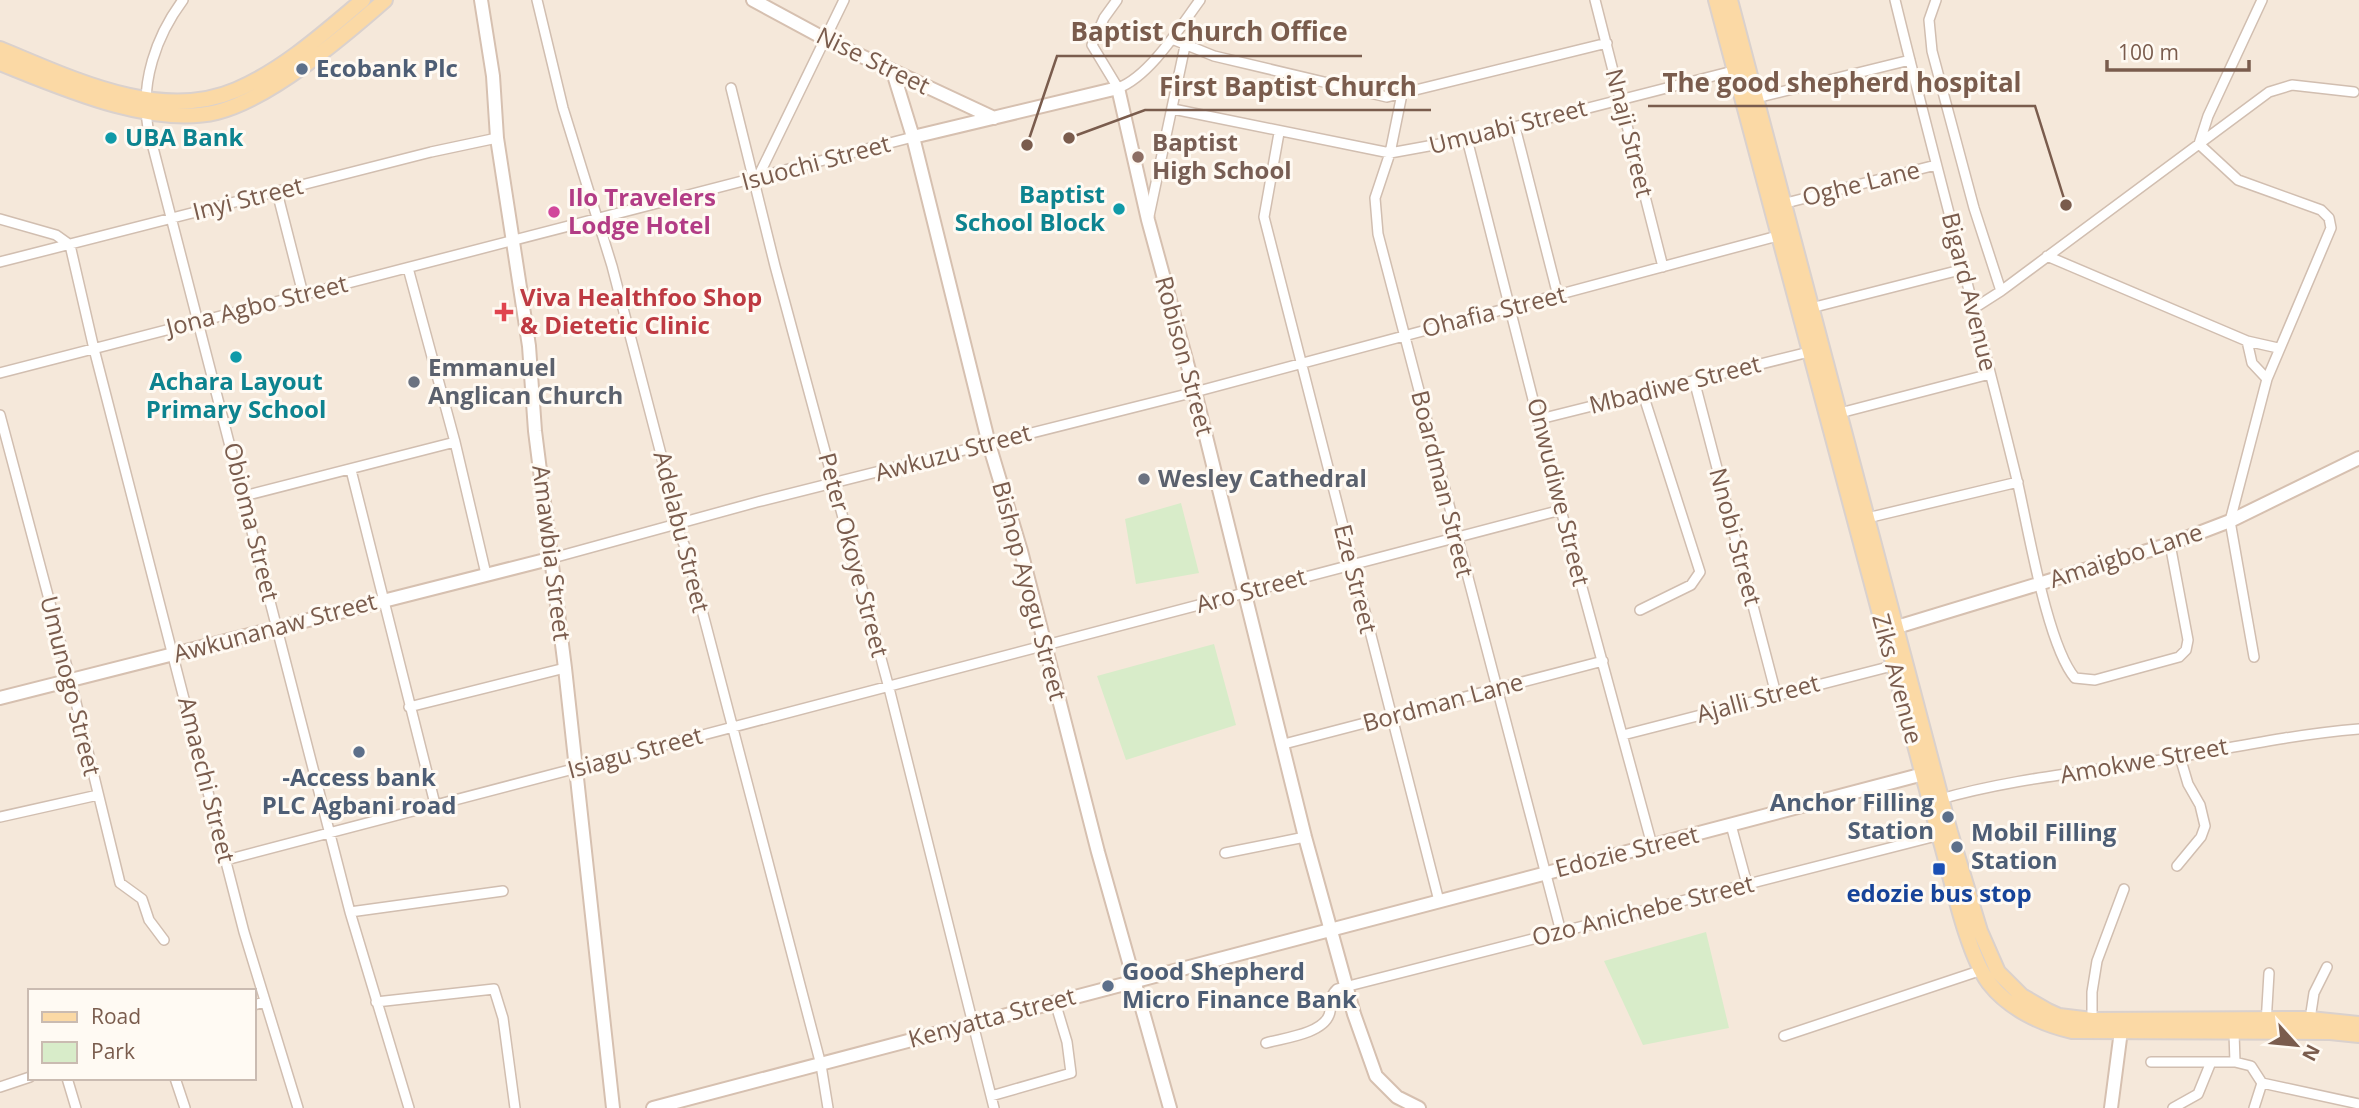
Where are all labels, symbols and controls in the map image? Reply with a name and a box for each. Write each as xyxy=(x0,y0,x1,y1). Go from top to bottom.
callout: Baptist Church Office xyxy=(1057,9,1362,56)
text: Baptist Church Office xyxy=(1070,13,1348,49)
street label: Nise Street xyxy=(811,18,936,101)
scale bar xyxy=(2107,28,2249,72)
text: 100 m xyxy=(2118,38,2179,66)
place label: Ecobank Plc xyxy=(316,51,458,84)
callout: The good shepherd hospital xyxy=(1648,59,2035,106)
marker: Ecobank Plc xyxy=(294,61,310,77)
callout: First Baptist Church xyxy=(1145,63,1431,110)
text: The good shepherd hospital xyxy=(1662,64,2022,100)
street label: Nnaji Street xyxy=(1599,65,1662,200)
text: First Baptist Church xyxy=(1159,68,1417,104)
street label: Umuabi Street xyxy=(1425,90,1590,161)
place label: UBA Bank xyxy=(125,120,243,153)
place label: Baptist High School xyxy=(1152,125,1292,186)
street label: Isuochi Street xyxy=(738,126,894,197)
marker: UBA Bank xyxy=(103,130,119,146)
marker: Baptist High School xyxy=(1130,149,1146,165)
street label: Oghe Lane xyxy=(1798,152,1923,213)
street label: Inyi Street xyxy=(189,168,306,227)
place label: Baptist School Block xyxy=(955,177,1105,238)
place label: Ilo Travelers Lodge Hotel xyxy=(568,180,716,241)
marker: Baptist School Block xyxy=(1111,201,1127,217)
marker: Ilo Travelers Lodge Hotel xyxy=(546,204,562,220)
street label: Bigard Avenue xyxy=(1935,209,2006,374)
street label: Jona Agbo Street xyxy=(161,266,351,344)
street label: Robison Street xyxy=(1148,272,1223,439)
street label: Ohafia Street xyxy=(1418,277,1569,344)
place label: Viva Healthfoo Shop & Dietetic Clinic xyxy=(520,280,762,341)
marker: Viva Healthfoo Shop & Dietetic Clinic xyxy=(494,302,514,322)
street label: Mbadiwe Street xyxy=(1585,346,1764,421)
marker: Achara Layout Primary School xyxy=(228,349,244,365)
place label: Emmanuel Anglican Church xyxy=(428,350,623,411)
place label: Achara Layout Primary School xyxy=(146,364,326,425)
marker: Emmanuel Anglican Church xyxy=(406,374,422,390)
street label: Boardman Street xyxy=(1404,387,1483,580)
street label: Onwudiwe Street xyxy=(1520,394,1599,589)
street label: Awkuzu Street xyxy=(871,415,1034,488)
street label: Obioma Street xyxy=(217,439,288,605)
street label: Adelabu Street xyxy=(646,447,718,616)
street label: Peter Okoye Street xyxy=(811,449,898,661)
place label: Wesley Cathedral xyxy=(1158,461,1367,494)
street label: Amawbia Street xyxy=(525,463,580,643)
street label: Nnobi Street xyxy=(1702,464,1771,609)
marker: Wesley Cathedral xyxy=(1136,471,1152,487)
street label: Bishop Ayogu Street xyxy=(985,477,1076,704)
street label: Amaigbo Lane xyxy=(2045,514,2206,595)
street label: Eze Street xyxy=(1327,521,1386,637)
street label: Aro Street xyxy=(1192,559,1309,620)
street label: Awkunanaw Street xyxy=(169,584,380,670)
street label: Umunogo Street xyxy=(33,592,110,779)
street label: Ziks Avenue xyxy=(1865,610,1932,747)
street label: Bordman Lane xyxy=(1359,664,1527,739)
street label: Ajalli Street xyxy=(1692,665,1823,730)
street label: Amaechi Street xyxy=(171,693,244,866)
street label: Isiagu Street xyxy=(563,718,706,785)
street label: Amokwe Street xyxy=(2057,729,2230,791)
marker: -Access bank PLC Agbani road xyxy=(351,744,367,760)
place label: -Access bank PLC Agbani road xyxy=(262,760,456,821)
place label: Anchor Filling Station xyxy=(1770,785,1934,846)
marker: Anchor Filling Station xyxy=(1940,809,1956,825)
place label: Mobil Filling Station xyxy=(1971,815,2117,876)
street label: Edozie Street xyxy=(1552,817,1702,884)
marker: Mobil Filling Station xyxy=(1949,839,1965,855)
marker: edozie bus stop xyxy=(1931,861,1947,877)
street label: Ozo Anichebe Street xyxy=(1528,866,1757,953)
place label: edozie bus stop xyxy=(1846,876,2032,909)
place label: Good Shepherd Micro Finance Bank xyxy=(1122,954,1357,1015)
street label: Kenyatta Street xyxy=(904,978,1079,1055)
marker: Good Shepherd Micro Finance Bank xyxy=(1100,978,1116,994)
legend xyxy=(28,989,256,1080)
text: Road xyxy=(91,1002,141,1030)
north arrow xyxy=(2261,1010,2331,1080)
text: Park xyxy=(91,1037,135,1065)
text: N xyxy=(2296,1040,2326,1066)

